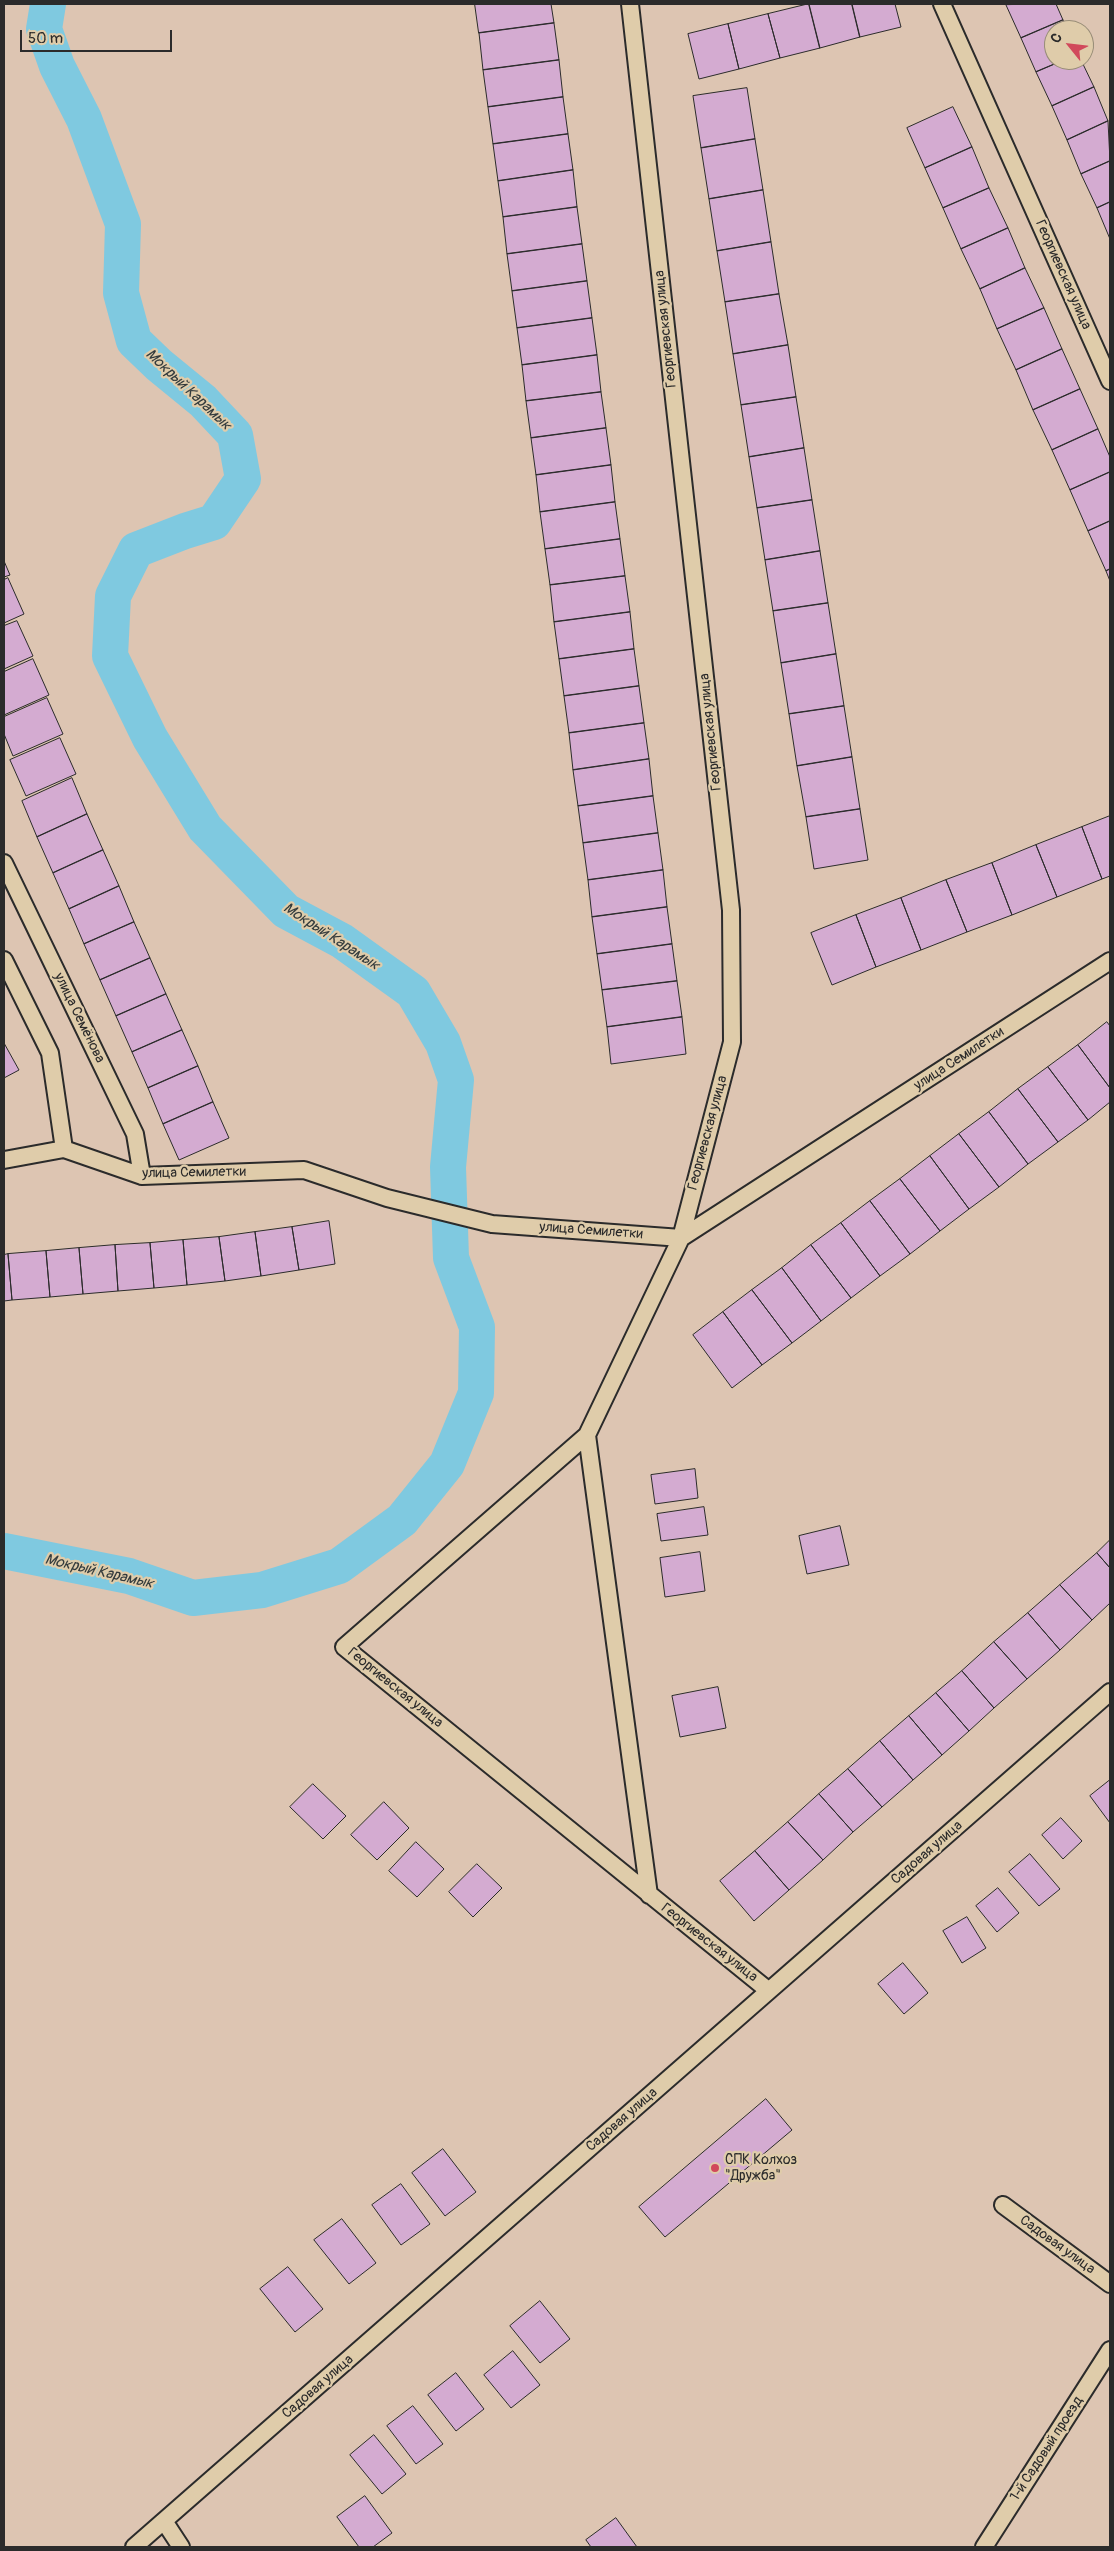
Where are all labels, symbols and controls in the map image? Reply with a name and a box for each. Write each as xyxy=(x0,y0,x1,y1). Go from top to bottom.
scale bar xyxy=(22,20,175,52)
north arrow xyxy=(1044,20,1094,70)
text: 50 m xyxy=(28,29,63,48)
text: С xyxy=(1047,30,1066,46)
street label: Георгиевская улица xyxy=(1031,218,1095,332)
street label: Георгиевская улица xyxy=(651,270,681,388)
water label: Мокрый Карамык xyxy=(141,346,235,434)
street label: Георгиевская улица xyxy=(696,673,726,791)
water label: Мокрый Карамык xyxy=(280,899,382,975)
street label: улица Семёнова xyxy=(50,970,108,1066)
street label: улица Семилетки xyxy=(911,1024,1007,1094)
street label: Георгиевская улица xyxy=(685,1074,731,1192)
street label: улица Семилетки xyxy=(142,1164,246,1182)
street label: улица Семилетки xyxy=(539,1219,643,1243)
water label: Мокрый Карамык xyxy=(43,1551,155,1593)
street label: Георгиевская улица xyxy=(344,1644,446,1732)
street label: Садовая улица xyxy=(888,1817,966,1889)
street label: Георгиевская улица xyxy=(657,1900,761,1986)
street label: Садовая улица xyxy=(583,2084,661,2156)
place label: СПК Колхоз "Дружба" xyxy=(725,2152,797,2184)
marker: СПК Колхоз "Дружба" xyxy=(709,2162,721,2174)
street label: Садовая улица xyxy=(1016,2212,1098,2278)
street label: Садовая улица xyxy=(279,2351,357,2423)
street label: 1-й Садовый проезд xyxy=(1007,2394,1087,2504)

